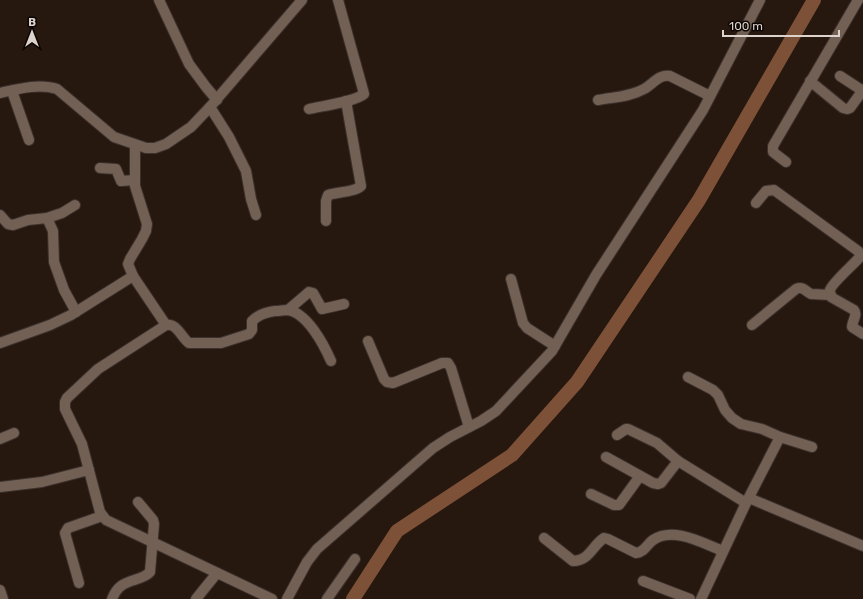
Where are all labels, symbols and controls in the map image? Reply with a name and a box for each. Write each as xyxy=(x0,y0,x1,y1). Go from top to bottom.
north arrow xyxy=(12,12,52,52)
scale bar xyxy=(723,12,839,38)
text: B xyxy=(28,16,36,29)
text: 100 m xyxy=(729,19,763,33)

